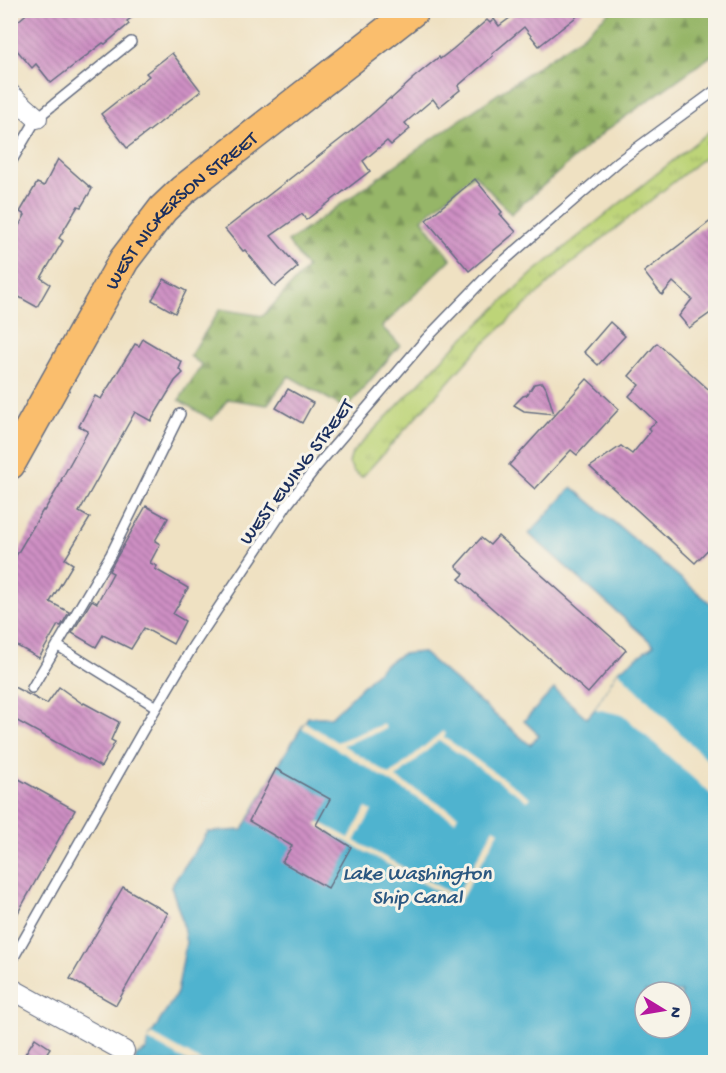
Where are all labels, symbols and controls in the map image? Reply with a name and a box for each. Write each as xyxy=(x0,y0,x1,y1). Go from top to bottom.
street label: WEST NICKERSON STREET xyxy=(102,128,264,295)
street label: WEST EWING STREET xyxy=(236,395,361,550)
water label: Lake Washington Ship Canal xyxy=(343,863,493,912)
north arrow xyxy=(633,980,693,1040)
text: N xyxy=(664,1005,685,1020)

